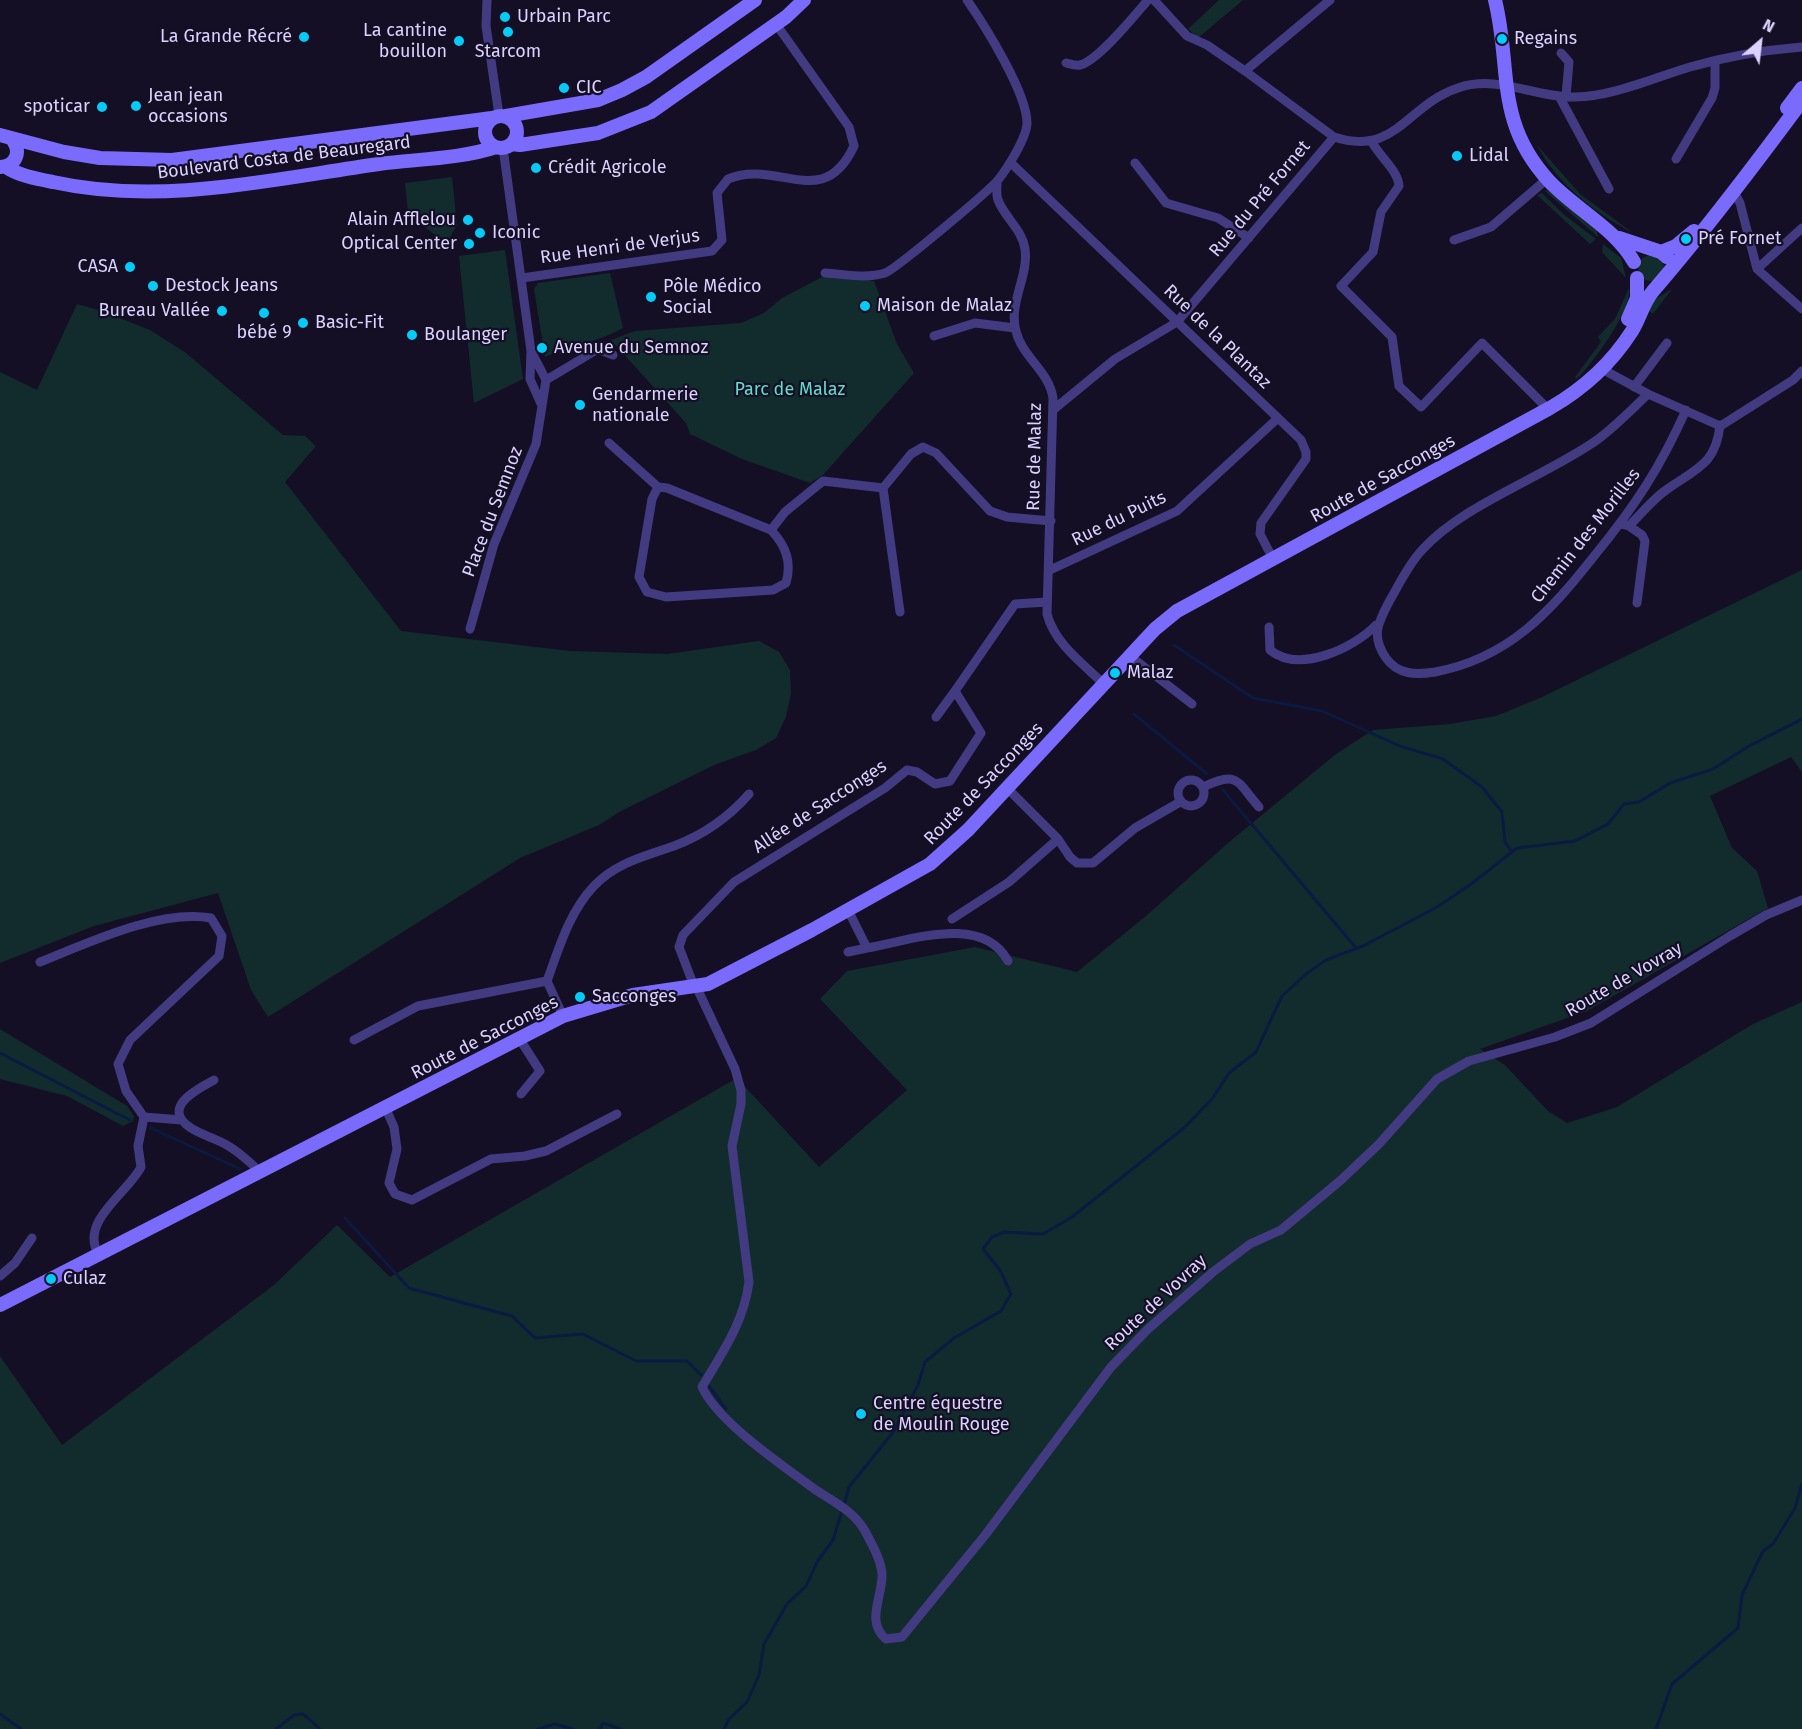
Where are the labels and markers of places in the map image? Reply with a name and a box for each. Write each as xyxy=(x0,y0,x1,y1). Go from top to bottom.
place label: Urbain Parc xyxy=(517,6,611,28)
marker: Urbain Parc xyxy=(498,10,512,24)
place label: La cantine bouillon xyxy=(363,20,447,63)
marker: Starcom xyxy=(501,25,515,39)
place label: La Grande Récré xyxy=(160,26,292,48)
place label: Regains xyxy=(1514,28,1577,50)
marker: La Grande Récré xyxy=(297,30,311,44)
marker: Regains xyxy=(1495,32,1509,46)
marker: La cantine bouillon xyxy=(452,34,466,48)
place label: Starcom xyxy=(475,41,541,63)
place label: CIC xyxy=(576,77,601,99)
marker: CIC xyxy=(557,81,571,95)
place label: Jean jean occasions xyxy=(148,85,228,128)
place label: spoticar xyxy=(24,96,90,118)
marker: Jean jean occasions xyxy=(129,99,143,113)
marker: spoticar xyxy=(95,100,109,114)
place label: Lidal xyxy=(1469,145,1509,167)
marker: Lidal xyxy=(1450,149,1464,163)
place label: Crédit Agricole xyxy=(548,157,667,179)
marker: Crédit Agricole xyxy=(529,161,543,175)
place label: Alain Afflelou xyxy=(347,209,456,231)
marker: Alain Afflelou xyxy=(461,213,475,227)
place label: Iconic xyxy=(492,222,540,244)
marker: Iconic xyxy=(473,226,487,240)
place label: Pré Fornet xyxy=(1698,228,1782,250)
marker: Pré Fornet xyxy=(1679,232,1693,246)
place label: Optical Center xyxy=(341,233,457,255)
marker: Optical Center xyxy=(462,237,476,251)
place label: CASA xyxy=(78,256,118,278)
marker: CASA xyxy=(123,260,137,274)
place label: Destock Jeans xyxy=(165,275,278,297)
place label: Pôle Médico Social xyxy=(663,276,762,318)
marker: Destock Jeans xyxy=(146,279,160,293)
marker: Pôle Médico Social xyxy=(644,290,658,304)
place label: Maison de Malaz xyxy=(877,295,1012,317)
marker: Maison de Malaz xyxy=(858,299,872,313)
place label: Bureau Vallée xyxy=(99,300,210,322)
marker: Bureau Vallée xyxy=(215,304,229,318)
marker: bébé 9 xyxy=(257,306,271,320)
place label: Basic-Fit xyxy=(315,312,384,334)
marker: Basic-Fit xyxy=(296,316,310,330)
place label: bébé 9 xyxy=(236,322,292,344)
place label: Boulanger xyxy=(424,324,507,346)
marker: Boulanger xyxy=(405,328,419,342)
place label: Avenue du Semnoz xyxy=(554,337,708,359)
marker: Avenue du Semnoz xyxy=(535,341,549,355)
place label: Gendarmerie nationale xyxy=(592,384,698,426)
marker: Gendarmerie nationale xyxy=(573,398,587,412)
place label: Malaz xyxy=(1127,662,1173,684)
marker: Malaz xyxy=(1108,666,1122,680)
place label: Sacconges xyxy=(592,986,676,1008)
marker: Sacconges xyxy=(573,990,587,1004)
place label: Culaz xyxy=(63,1268,106,1290)
marker: Culaz xyxy=(44,1272,58,1286)
place label: Centre équestre de Moulin Rouge xyxy=(873,1393,1009,1436)
marker: Centre équestre de Moulin Rouge xyxy=(854,1407,868,1421)

